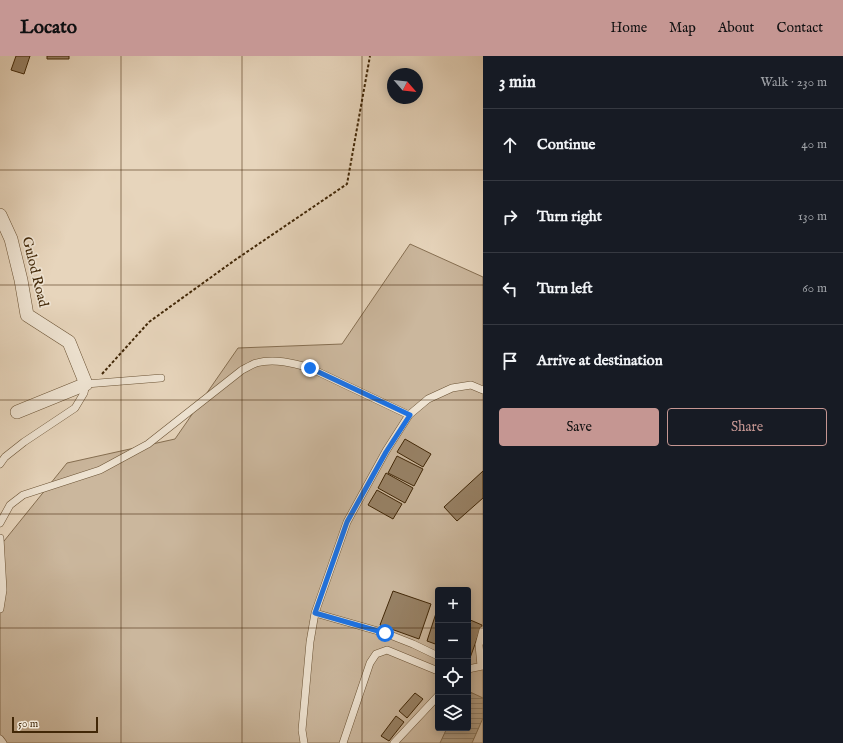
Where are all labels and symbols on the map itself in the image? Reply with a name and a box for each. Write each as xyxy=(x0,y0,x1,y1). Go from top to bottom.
north arrow xyxy=(387,68,423,104)
street label: Gulod Road xyxy=(18,235,53,310)
route end xyxy=(301,359,319,377)
route start xyxy=(376,624,394,642)
scale bar xyxy=(12,715,98,734)

